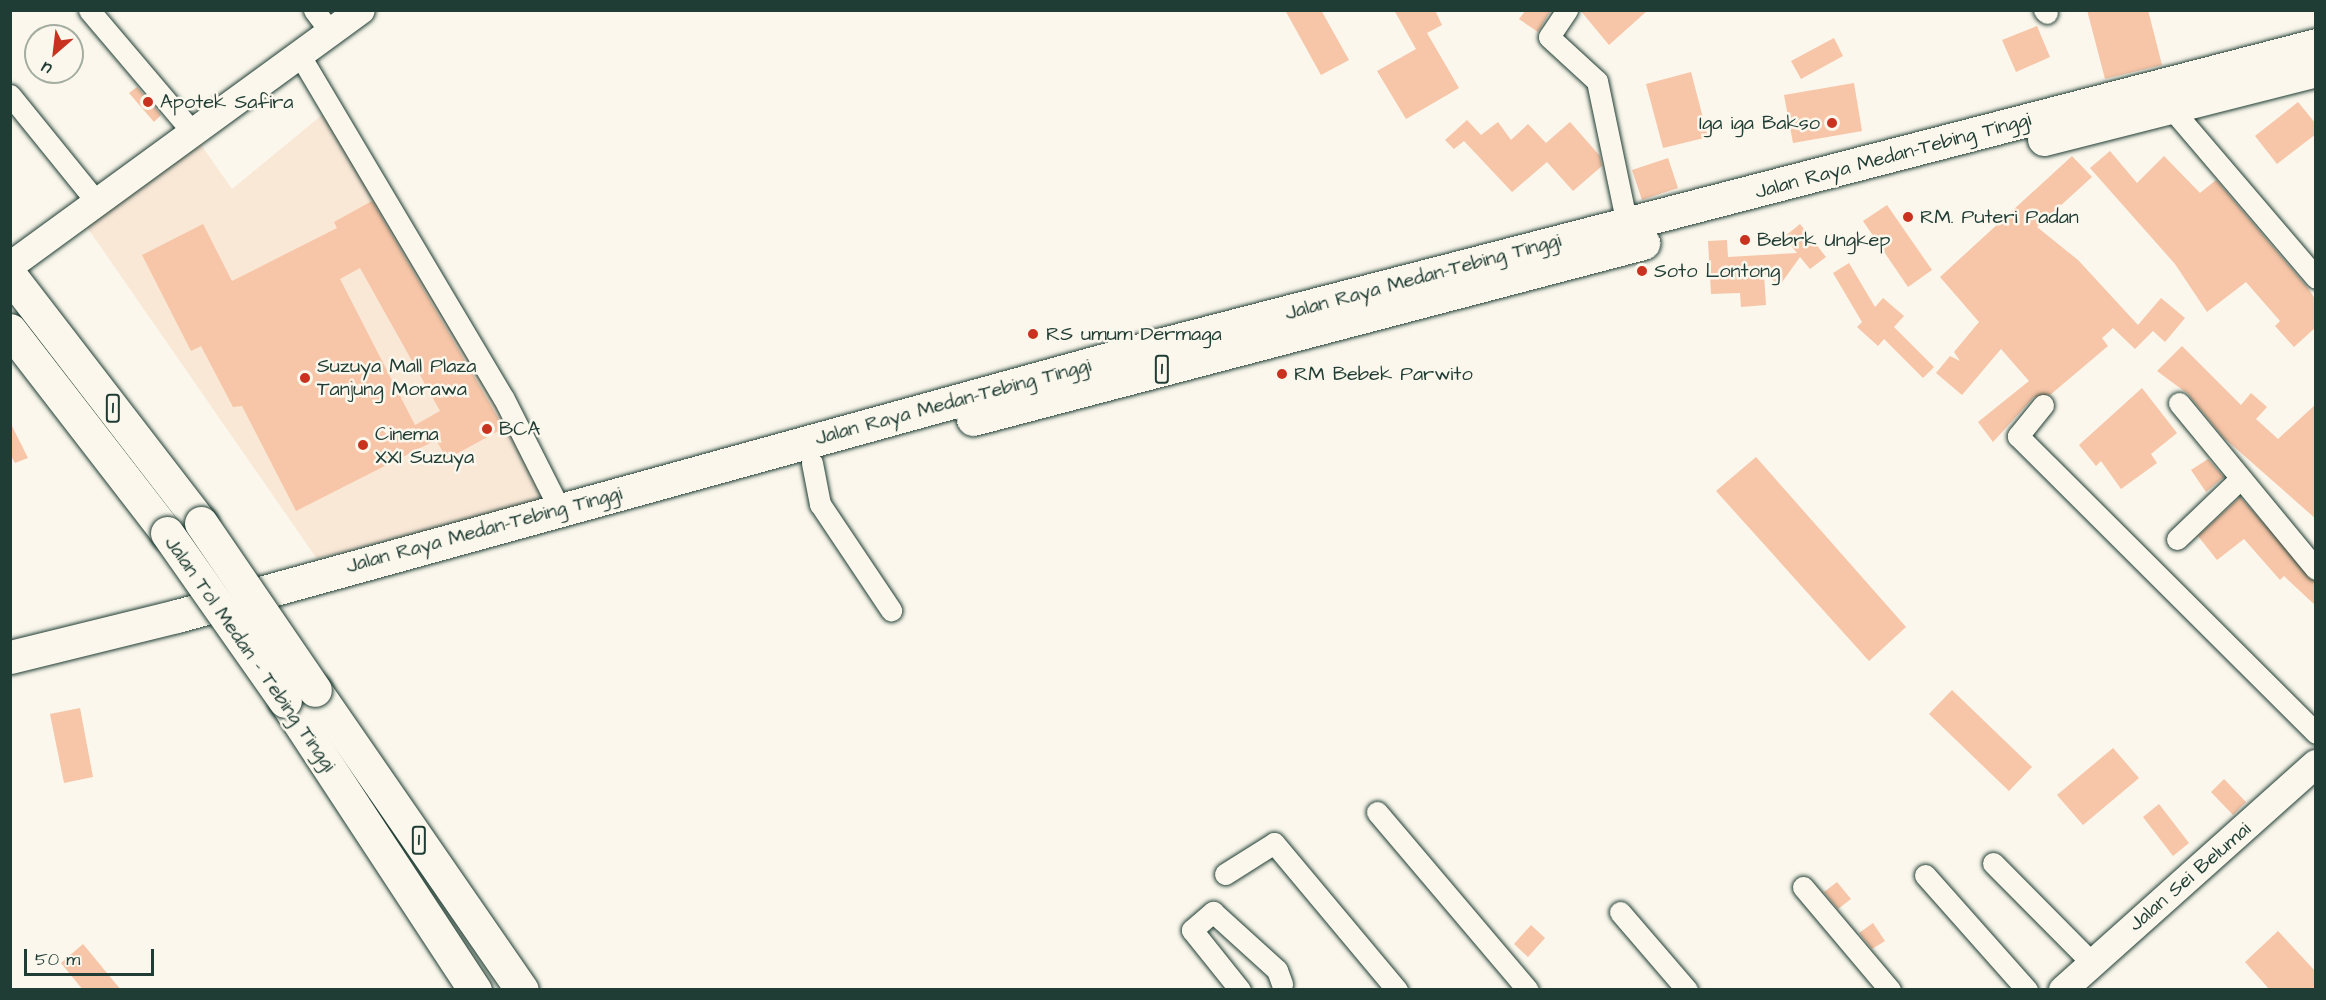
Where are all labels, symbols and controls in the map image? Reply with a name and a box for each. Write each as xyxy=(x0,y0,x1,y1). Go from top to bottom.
north arrow xyxy=(24,24,84,84)
text: U xyxy=(37,56,56,80)
place label: Apotek Safira xyxy=(160,90,294,114)
marker: Apotek Safira xyxy=(141,95,155,109)
street label: Jalan Raya Medan-Tebing Tinggi xyxy=(1752,108,2034,204)
place label: Iga iga Bakso xyxy=(1699,111,1820,135)
marker: Iga iga Bakso xyxy=(1825,116,1839,130)
place label: RM. Puteri Padan xyxy=(1920,205,2079,229)
marker: RM. Puteri Padan xyxy=(1901,210,1915,224)
place label: Bebrk Ungkep xyxy=(1757,228,1890,252)
street label: Jalan Raya Medan-Tebing Tinggi xyxy=(1282,229,1564,325)
marker: Bebrk Ungkep xyxy=(1738,233,1752,247)
place label: Soto Lontong xyxy=(1654,259,1780,283)
marker: Soto Lontong xyxy=(1635,264,1649,278)
place label: RS umum Dermaga xyxy=(1046,322,1222,346)
marker: RS umum Dermaga xyxy=(1024,325,1042,343)
place label: Suzuya Mall Plaza Tanjung Morawa xyxy=(317,354,476,401)
street label: Jalan Raya Medan-Tebing Tinggi xyxy=(812,354,1094,450)
road number: 1 xyxy=(1154,354,1170,384)
place label: RM Bebek Parwito xyxy=(1294,362,1473,386)
marker: RM Bebek Parwito xyxy=(1275,367,1289,381)
marker: Suzuya Mall Plaza Tanjung Morawa xyxy=(298,371,312,385)
road number: 1 xyxy=(106,393,120,423)
place label: BCA xyxy=(499,417,540,441)
place label: Cinema XXI Suzuya xyxy=(375,422,474,469)
marker: BCA xyxy=(480,422,494,436)
marker: Cinema XXI Suzuya xyxy=(356,438,370,452)
street label: Jalan Raya Medan-Tebing Tinggi xyxy=(343,482,625,578)
street label: Jalan Tol Medan - Tebing Tinggi xyxy=(159,532,341,776)
street label: Jalan Sei Belumai xyxy=(2124,817,2256,937)
road number: 1 xyxy=(412,825,426,855)
scale bar xyxy=(27,937,158,975)
text: 50 m xyxy=(35,947,80,972)

